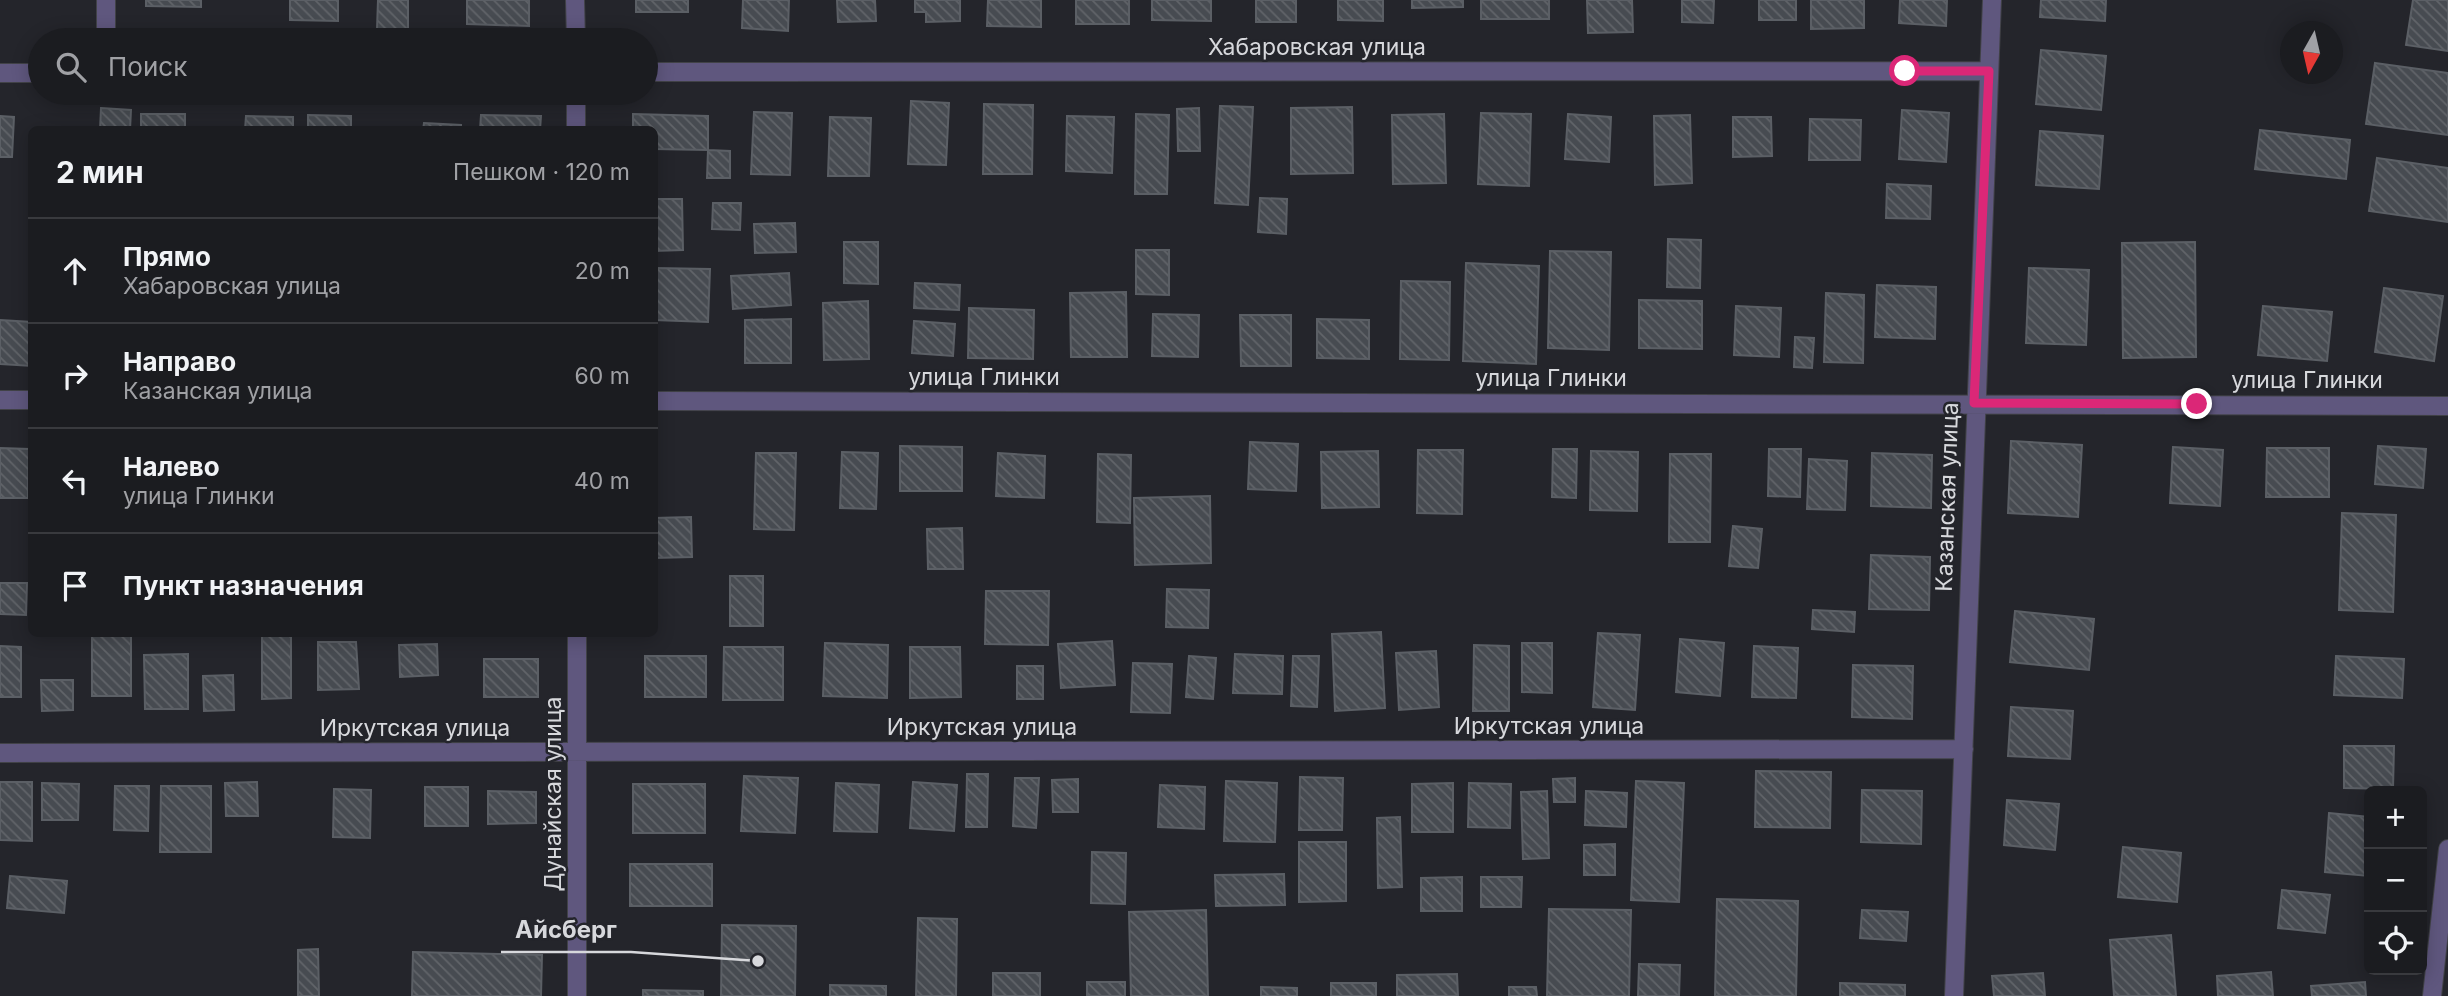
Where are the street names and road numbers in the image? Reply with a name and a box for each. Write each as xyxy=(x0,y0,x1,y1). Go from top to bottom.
street label: Хабаровская улица xyxy=(1208,33,1426,61)
street label: улица Глинки xyxy=(908,363,1060,391)
street label: улица Глинки xyxy=(1475,364,1627,392)
street label: улица Глинки xyxy=(2231,366,2383,394)
street label: Казанская улица xyxy=(1930,402,1964,592)
street label: Дунайская улица xyxy=(539,697,567,891)
street label: Иркутская улица xyxy=(1454,712,1644,740)
street label: Иркутская улица xyxy=(887,713,1077,741)
street label: Иркутская улица xyxy=(320,714,510,742)

